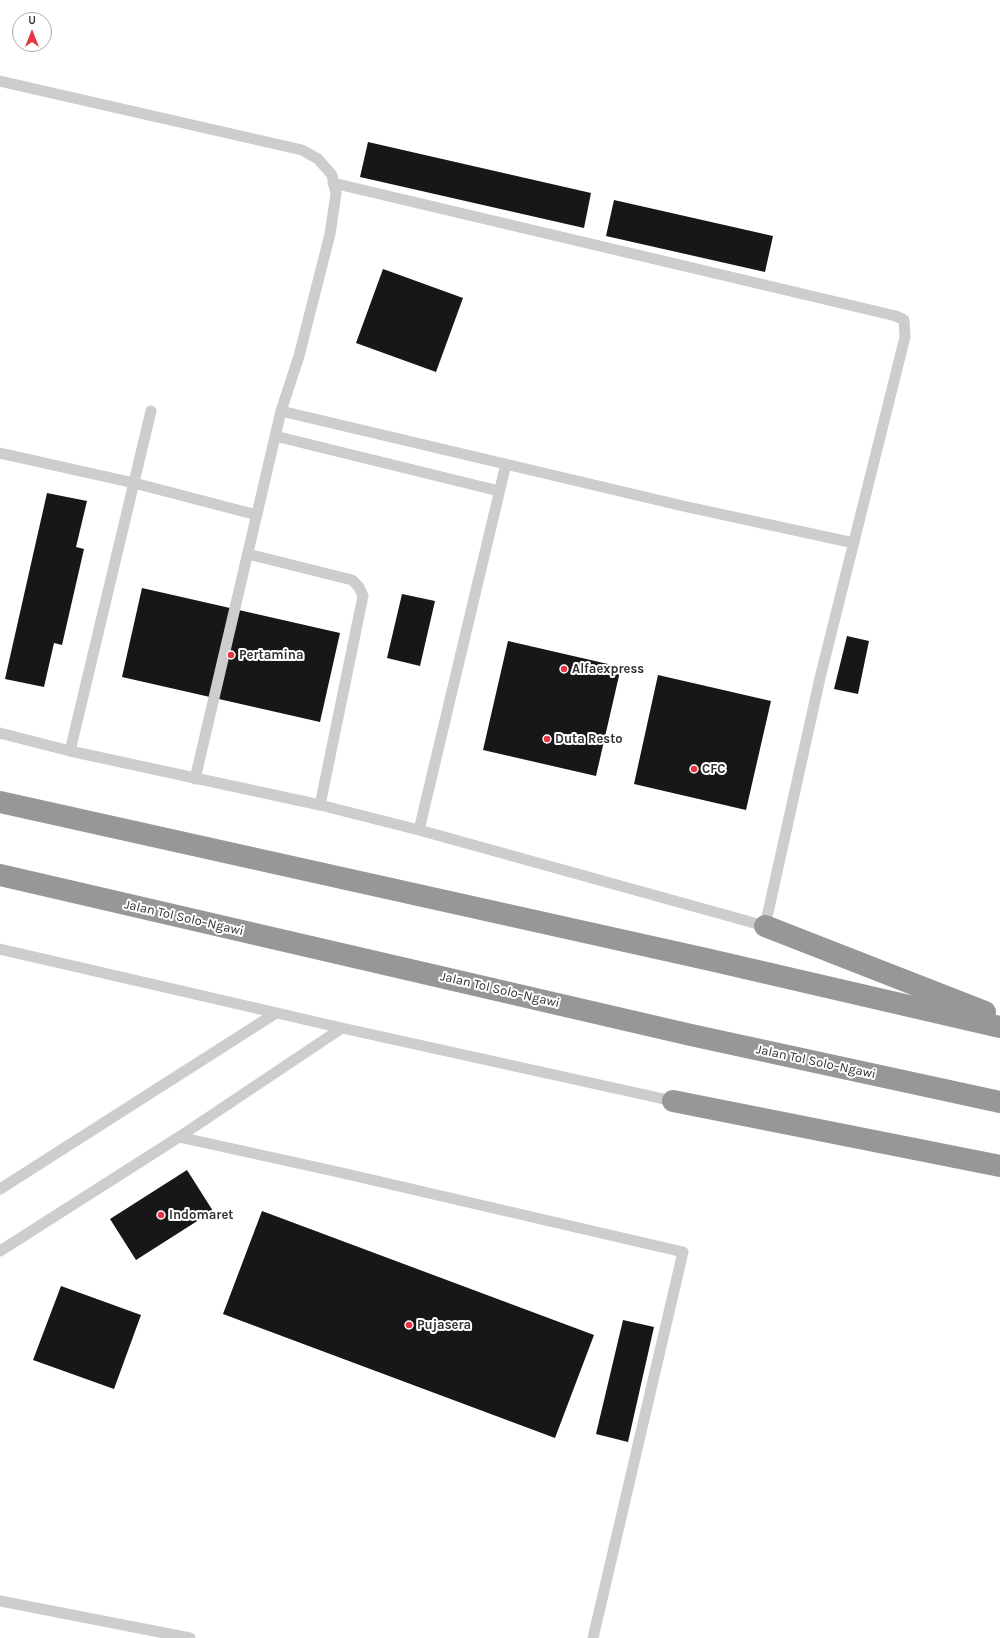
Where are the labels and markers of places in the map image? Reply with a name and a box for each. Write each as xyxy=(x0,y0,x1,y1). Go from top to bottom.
place label: Pertamina xyxy=(239,647,304,663)
marker: Pertamina xyxy=(226,650,236,660)
place label: Alfaexpress xyxy=(572,661,644,677)
marker: Alfaexpress xyxy=(559,664,569,674)
place label: Duta Resto xyxy=(555,731,623,747)
marker: Duta Resto xyxy=(542,734,552,744)
place label: CFC xyxy=(702,761,726,777)
marker: CFC xyxy=(689,764,699,774)
place label: Indomaret xyxy=(169,1207,233,1223)
marker: Indomaret xyxy=(156,1210,166,1220)
place label: Pujasera xyxy=(417,1317,471,1333)
marker: Pujasera xyxy=(404,1320,414,1330)

